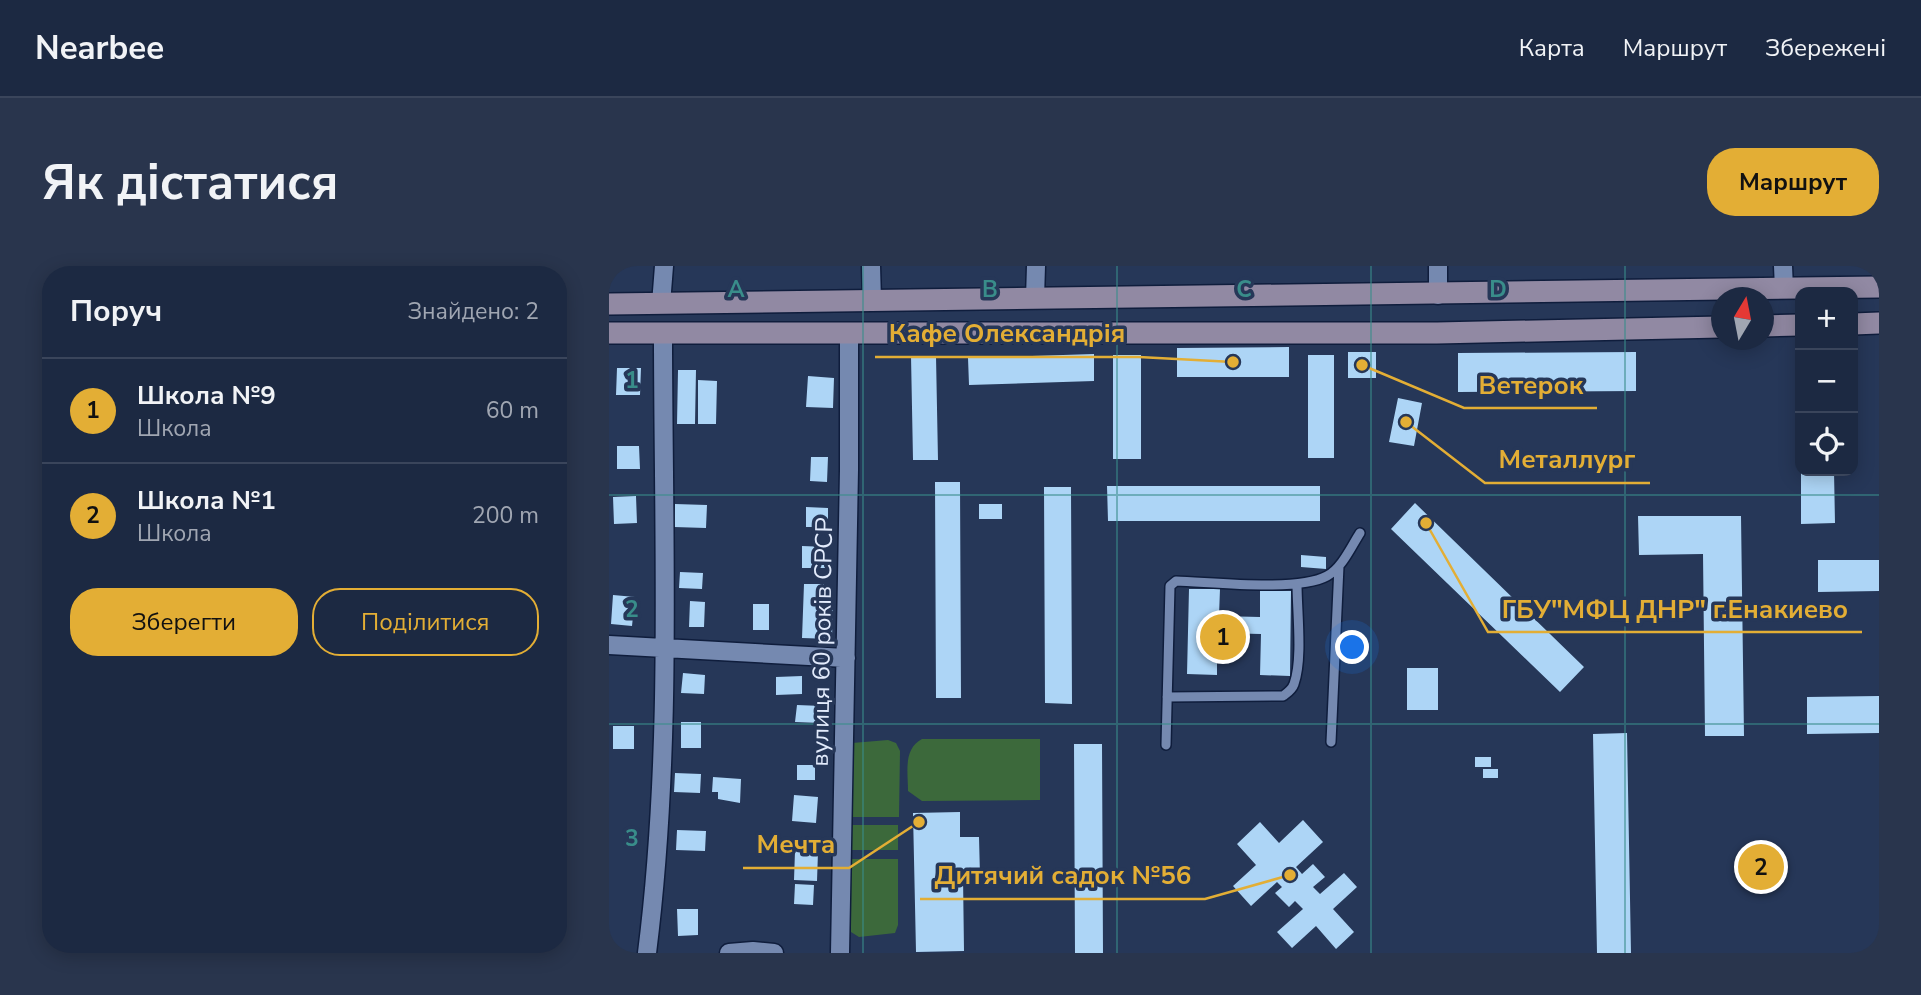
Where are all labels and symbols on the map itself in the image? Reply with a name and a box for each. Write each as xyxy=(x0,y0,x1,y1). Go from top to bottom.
text: A xyxy=(727,274,745,305)
text: B xyxy=(982,274,998,305)
text: C xyxy=(1236,274,1252,305)
text: D xyxy=(1489,274,1507,305)
north arrow xyxy=(1711,287,1774,350)
callout: Кафе Олександрія xyxy=(875,310,1139,357)
text: Кафе Олександрія xyxy=(889,316,1125,351)
callout: Ветерок xyxy=(1464,361,1597,408)
text: 1 xyxy=(625,365,639,396)
text: Ветерок xyxy=(1479,368,1584,403)
callout: Металлург xyxy=(1485,436,1650,483)
text: Металлург xyxy=(1499,442,1636,477)
street label: вулиця 60 років СРСР xyxy=(804,517,840,767)
callout: ГБУ"МФЦ ДНР" г.Енакиево xyxy=(1488,585,1862,632)
text: ГБУ"МФЦ ДНР" г.Енакиево xyxy=(1502,592,1848,627)
text: 2 xyxy=(625,594,639,625)
pin: 1 xyxy=(1200,611,1246,663)
your location xyxy=(1335,630,1369,664)
callout: Мечта xyxy=(743,821,849,868)
text: 3 xyxy=(625,823,639,854)
text: Мечта xyxy=(757,827,835,862)
pin: 2 xyxy=(1738,841,1784,893)
callout: Дитячий садок №56 xyxy=(920,852,1205,899)
text: Дитячий садок №56 xyxy=(935,858,1191,893)

